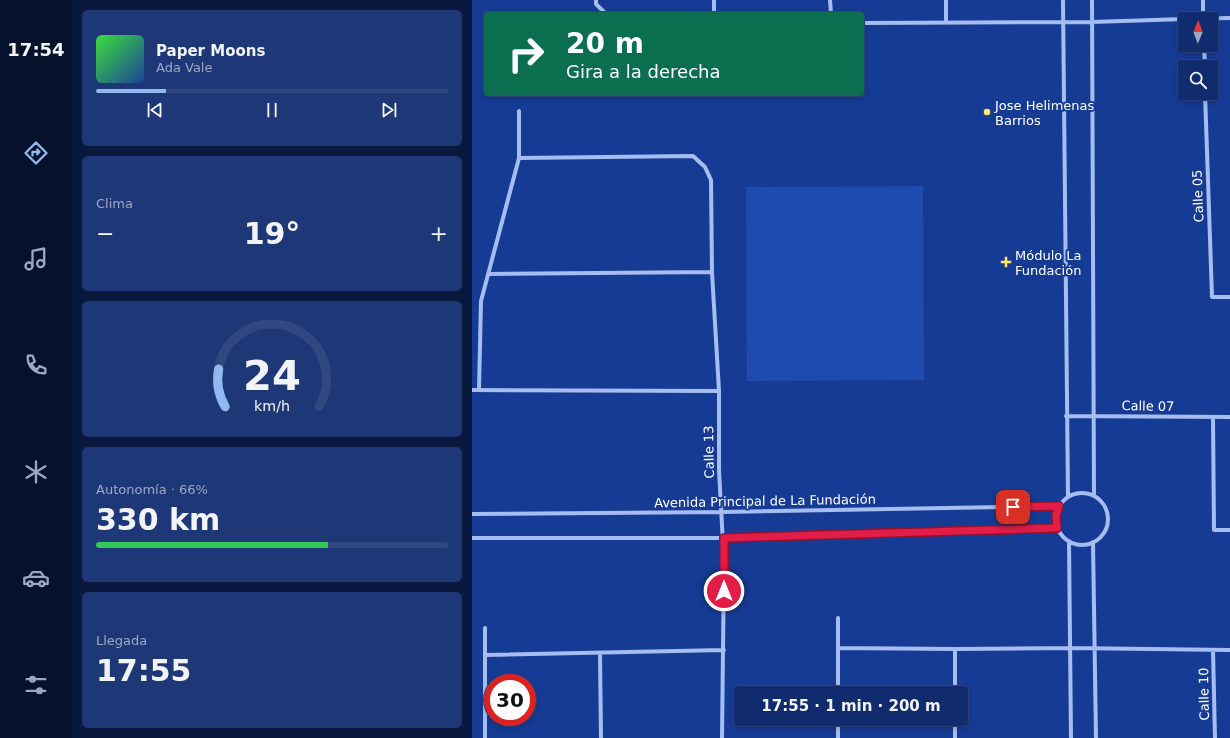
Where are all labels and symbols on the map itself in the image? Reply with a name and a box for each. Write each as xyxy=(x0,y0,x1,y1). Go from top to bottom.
north arrow xyxy=(1178,12,1218,52)
place label: Jose Helimenas Barrios xyxy=(994,98,1095,128)
marker: Jose Helimenas Barrios xyxy=(982,107,992,117)
street label: Calle 05 xyxy=(1190,169,1206,223)
place label: Módulo La Fundación xyxy=(1015,248,1082,278)
marker: Módulo La Fundación xyxy=(1000,256,1012,268)
street label: Calle 07 xyxy=(1121,398,1175,414)
street label: Calle 13 xyxy=(701,425,717,479)
pin xyxy=(996,490,1030,524)
street label: Avenida Principal de La Fundación xyxy=(654,492,876,510)
position arrow xyxy=(703,570,745,612)
street label: Calle 10 xyxy=(1196,667,1212,721)
speed limit sign: 30 xyxy=(484,674,536,726)

